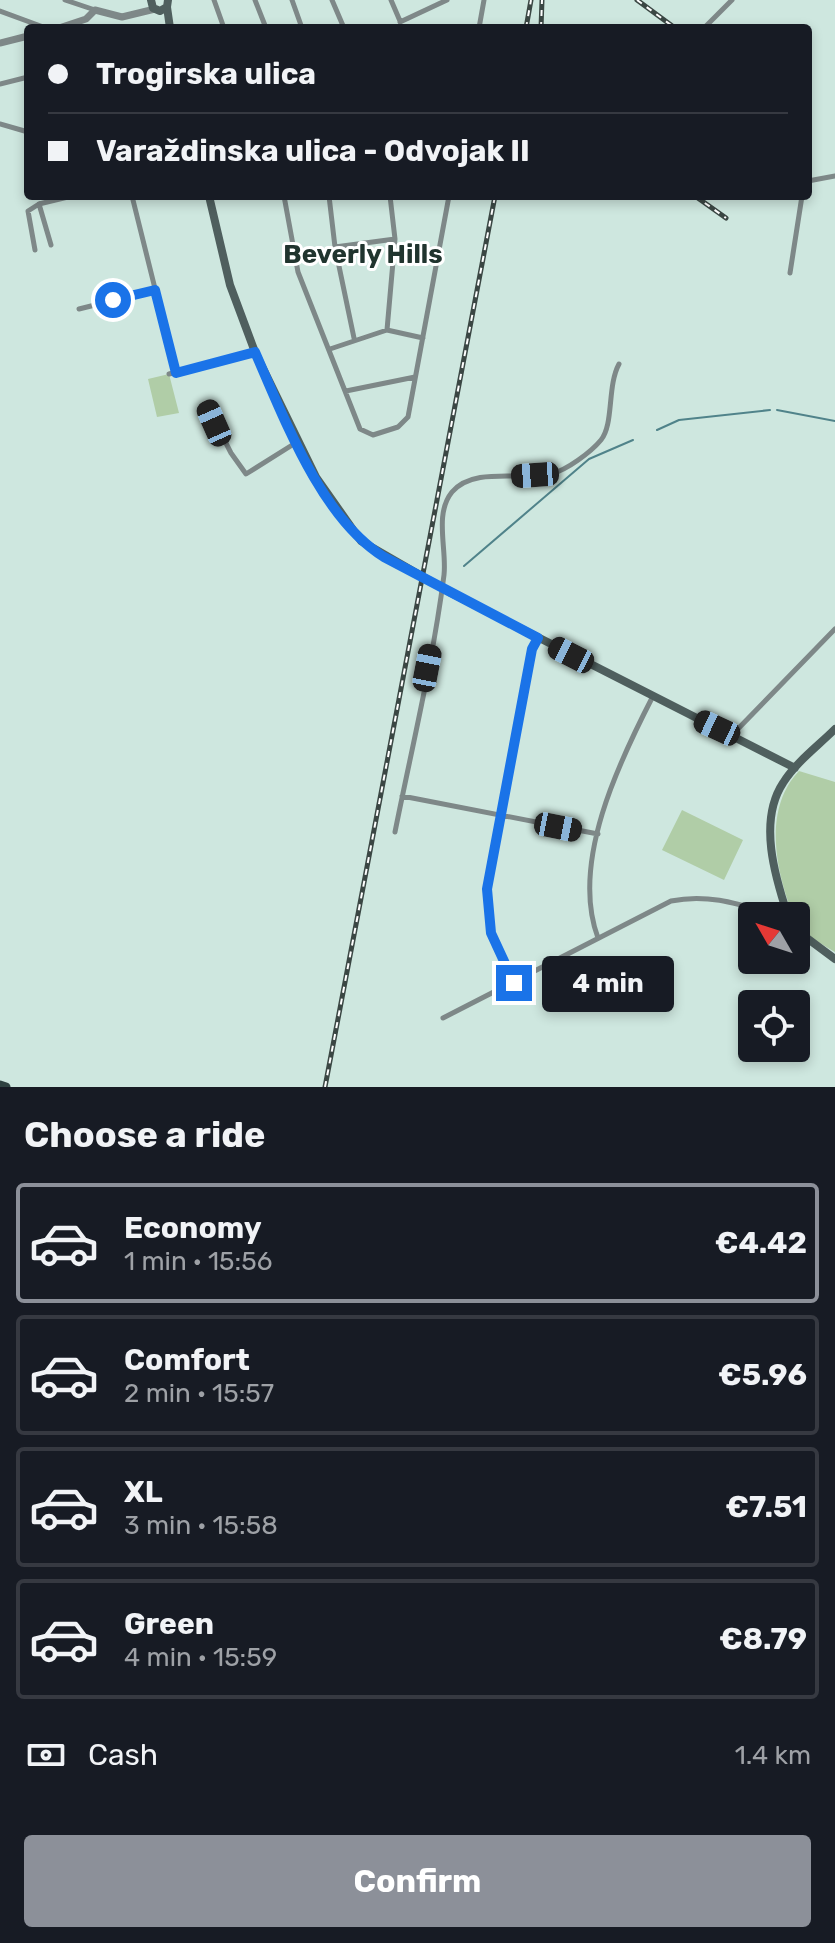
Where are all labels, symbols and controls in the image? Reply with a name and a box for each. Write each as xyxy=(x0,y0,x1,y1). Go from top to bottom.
text: Trogirska ulica xyxy=(96,56,316,92)
text: Varaždinska ulica - Odvojak II xyxy=(96,133,530,169)
district label: Beverly Hills xyxy=(283,239,443,270)
route start xyxy=(95,282,131,318)
car xyxy=(193,396,235,450)
car xyxy=(510,461,560,489)
car xyxy=(544,633,598,677)
car xyxy=(411,642,443,694)
car xyxy=(690,707,744,749)
car xyxy=(532,811,584,843)
north arrow xyxy=(738,902,810,974)
map controls xyxy=(738,902,810,1062)
callout: 4 min xyxy=(542,955,674,1011)
route end xyxy=(496,965,532,1001)
text: 4 min xyxy=(572,968,644,999)
button: locate xyxy=(738,990,810,1062)
text: Choose a ride xyxy=(24,1113,265,1156)
icon: car xyxy=(28,1207,100,1279)
text: Economy xyxy=(124,1210,262,1246)
text: €4.42 xyxy=(715,1225,807,1261)
text: 1 min · 15:56 xyxy=(124,1246,272,1277)
icon: car xyxy=(28,1339,100,1411)
text: Comfort xyxy=(124,1342,250,1378)
text: €5.96 xyxy=(718,1357,807,1393)
text: 2 min · 15:57 xyxy=(124,1378,274,1409)
icon: car xyxy=(28,1471,100,1543)
text: XL xyxy=(124,1474,163,1510)
text: €7.51 xyxy=(725,1489,807,1525)
text: 3 min · 15:58 xyxy=(124,1510,278,1541)
icon: car xyxy=(28,1603,100,1675)
text: Green xyxy=(124,1606,214,1642)
text: €8.79 xyxy=(719,1621,807,1657)
text: 4 min · 15:59 xyxy=(124,1642,277,1673)
icon: cash xyxy=(24,1733,68,1777)
text: Cash xyxy=(88,1737,158,1773)
text: 1.4 km xyxy=(735,1740,811,1771)
button: Confirm xyxy=(24,1835,811,1927)

